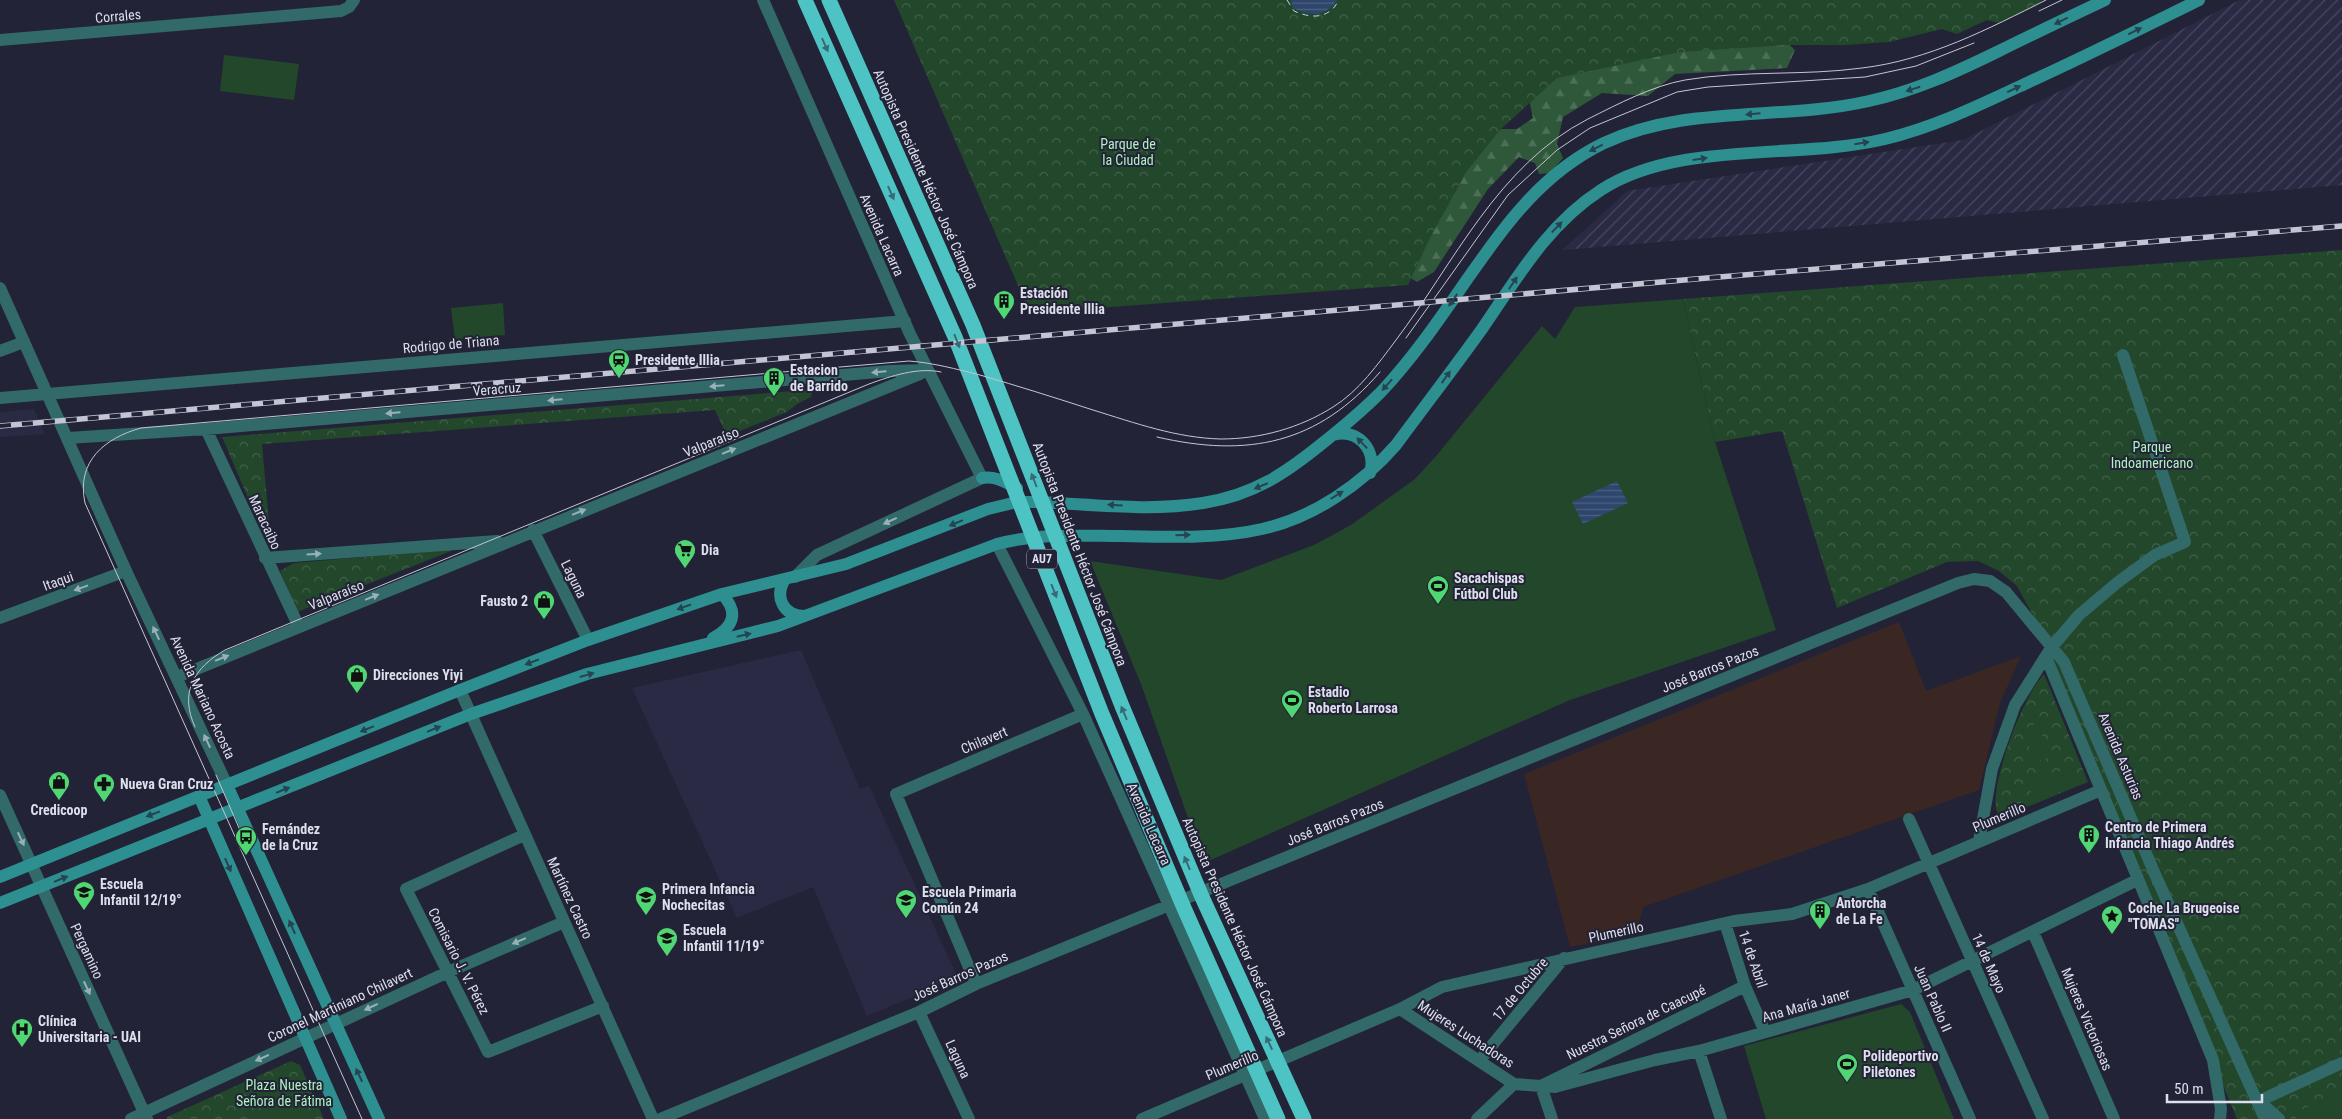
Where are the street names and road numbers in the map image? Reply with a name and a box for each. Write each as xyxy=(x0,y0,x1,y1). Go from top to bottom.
street label: Corrales xyxy=(94,6,142,26)
street label: Autopista Presidente Héctor José Cámpora xyxy=(870,67,982,291)
street label: Avenida Lacarra xyxy=(857,191,907,279)
street label: Rodrigo de Triana xyxy=(402,332,500,356)
street label: Veracruz xyxy=(472,379,522,399)
street label: Valparaíso xyxy=(681,424,741,460)
street label: Autopista Presidente Héctor José Cámpora xyxy=(1030,440,1130,668)
street label: Maracaibo xyxy=(245,492,285,552)
road number: AU7 xyxy=(1027,550,1057,568)
street label: Laguna xyxy=(558,557,590,601)
street label: Itaqui xyxy=(41,568,75,594)
street label: Valparaíso xyxy=(306,577,366,613)
street label: Avenida Mariano Acosta xyxy=(167,633,239,761)
street label: José Barros Pazos xyxy=(1659,642,1761,696)
street label: Avenida Asturias xyxy=(2095,710,2147,802)
street label: Chilavert xyxy=(958,723,1010,757)
street label: Avenida Lacarra xyxy=(1124,780,1174,868)
street label: José Barros Pazos xyxy=(1284,795,1386,849)
street label: Plumerillo xyxy=(1970,799,2028,835)
street label: Autopista Presidente Héctor José Cámpora xyxy=(1179,815,1291,1039)
street label: Martínez Castro xyxy=(544,855,596,941)
street label: Comisario J. V. Pérez xyxy=(425,905,493,1017)
street label: Plumerillo xyxy=(1587,918,1645,946)
street label: Pergamino xyxy=(67,921,107,981)
street label: 14 de Abril xyxy=(1736,928,1770,990)
street label: 14 de Mayo xyxy=(1969,931,2009,995)
street label: José Barros Pazos xyxy=(910,948,1010,1004)
street label: 17 de Octubre xyxy=(1489,954,1551,1024)
street label: Juan Pablo II xyxy=(1911,962,1955,1034)
street label: Coronel Martiniano Chilavert xyxy=(265,964,415,1046)
street label: Mujeres Victoriosas xyxy=(2058,965,2116,1073)
street label: Nuestra Señora de Caacupé xyxy=(1564,981,1709,1063)
street label: Ana María Janer xyxy=(1760,985,1852,1025)
street label: Mujeres Luchadoras xyxy=(1415,997,1517,1071)
street label: Laguna xyxy=(942,1037,974,1081)
street label: Plumerillo xyxy=(1203,1047,1261,1083)

